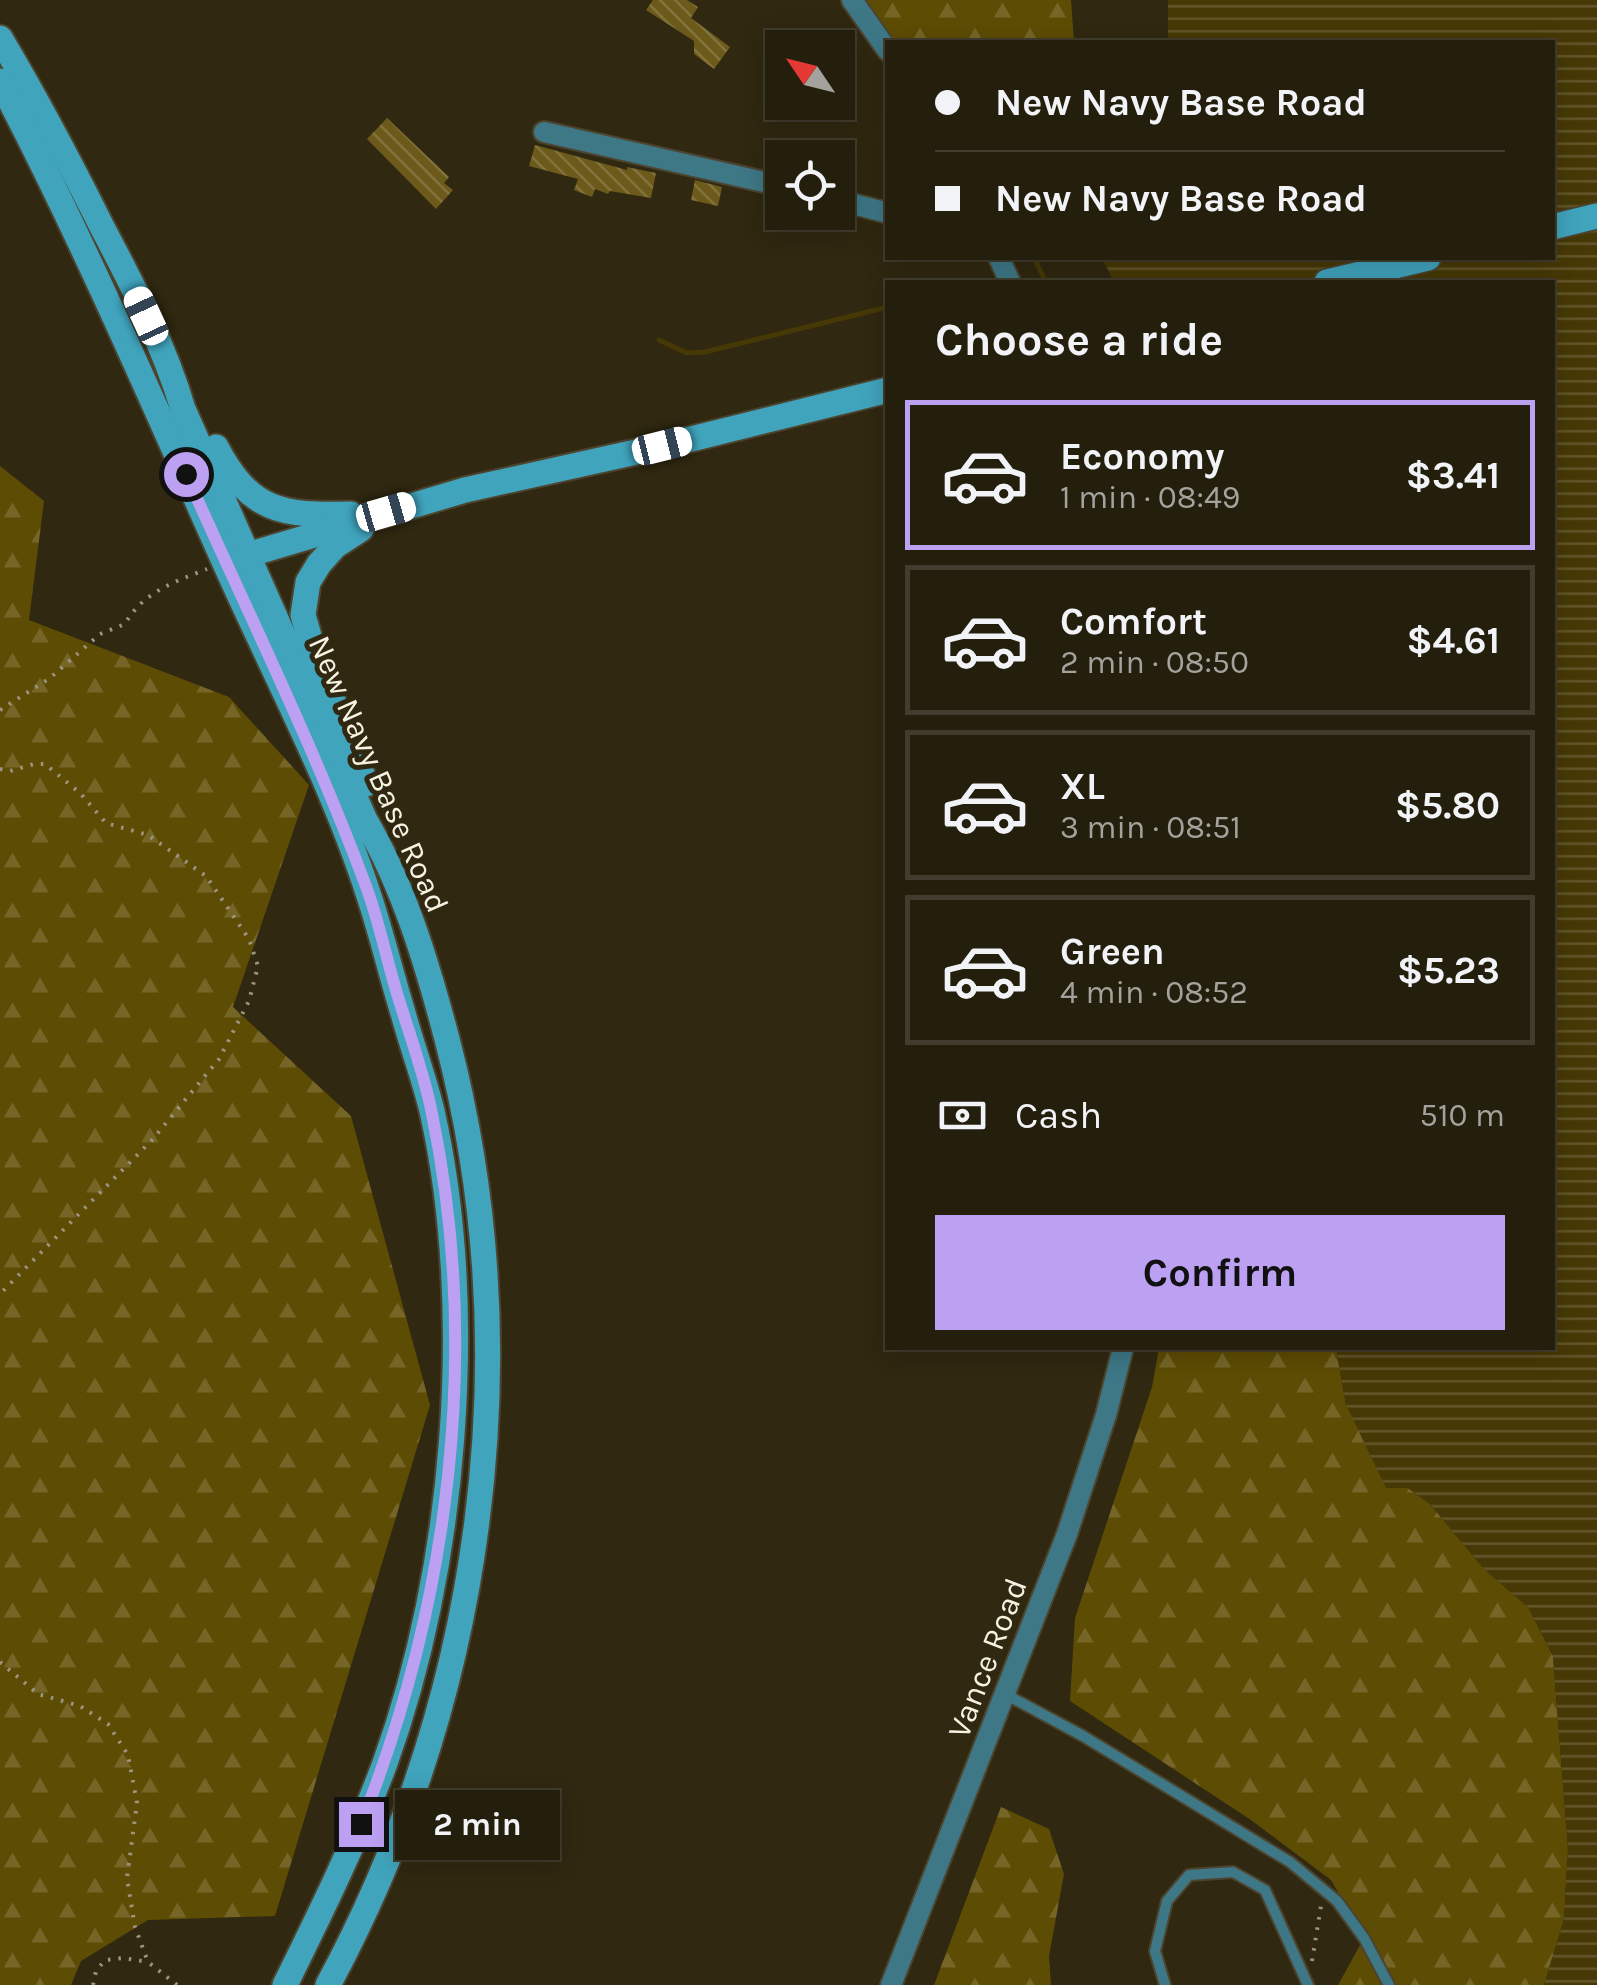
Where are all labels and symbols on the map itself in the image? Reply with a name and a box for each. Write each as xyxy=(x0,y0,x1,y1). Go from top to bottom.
north arrow xyxy=(765,30,855,120)
car xyxy=(120,282,172,350)
car xyxy=(629,424,695,468)
route start xyxy=(164,452,209,497)
car xyxy=(353,489,419,535)
street label: New Navy Base Road xyxy=(301,630,456,918)
street label: Vance Road xyxy=(940,1573,1035,1743)
callout: 2 min xyxy=(396,1789,561,1859)
route end xyxy=(339,1802,384,1847)

